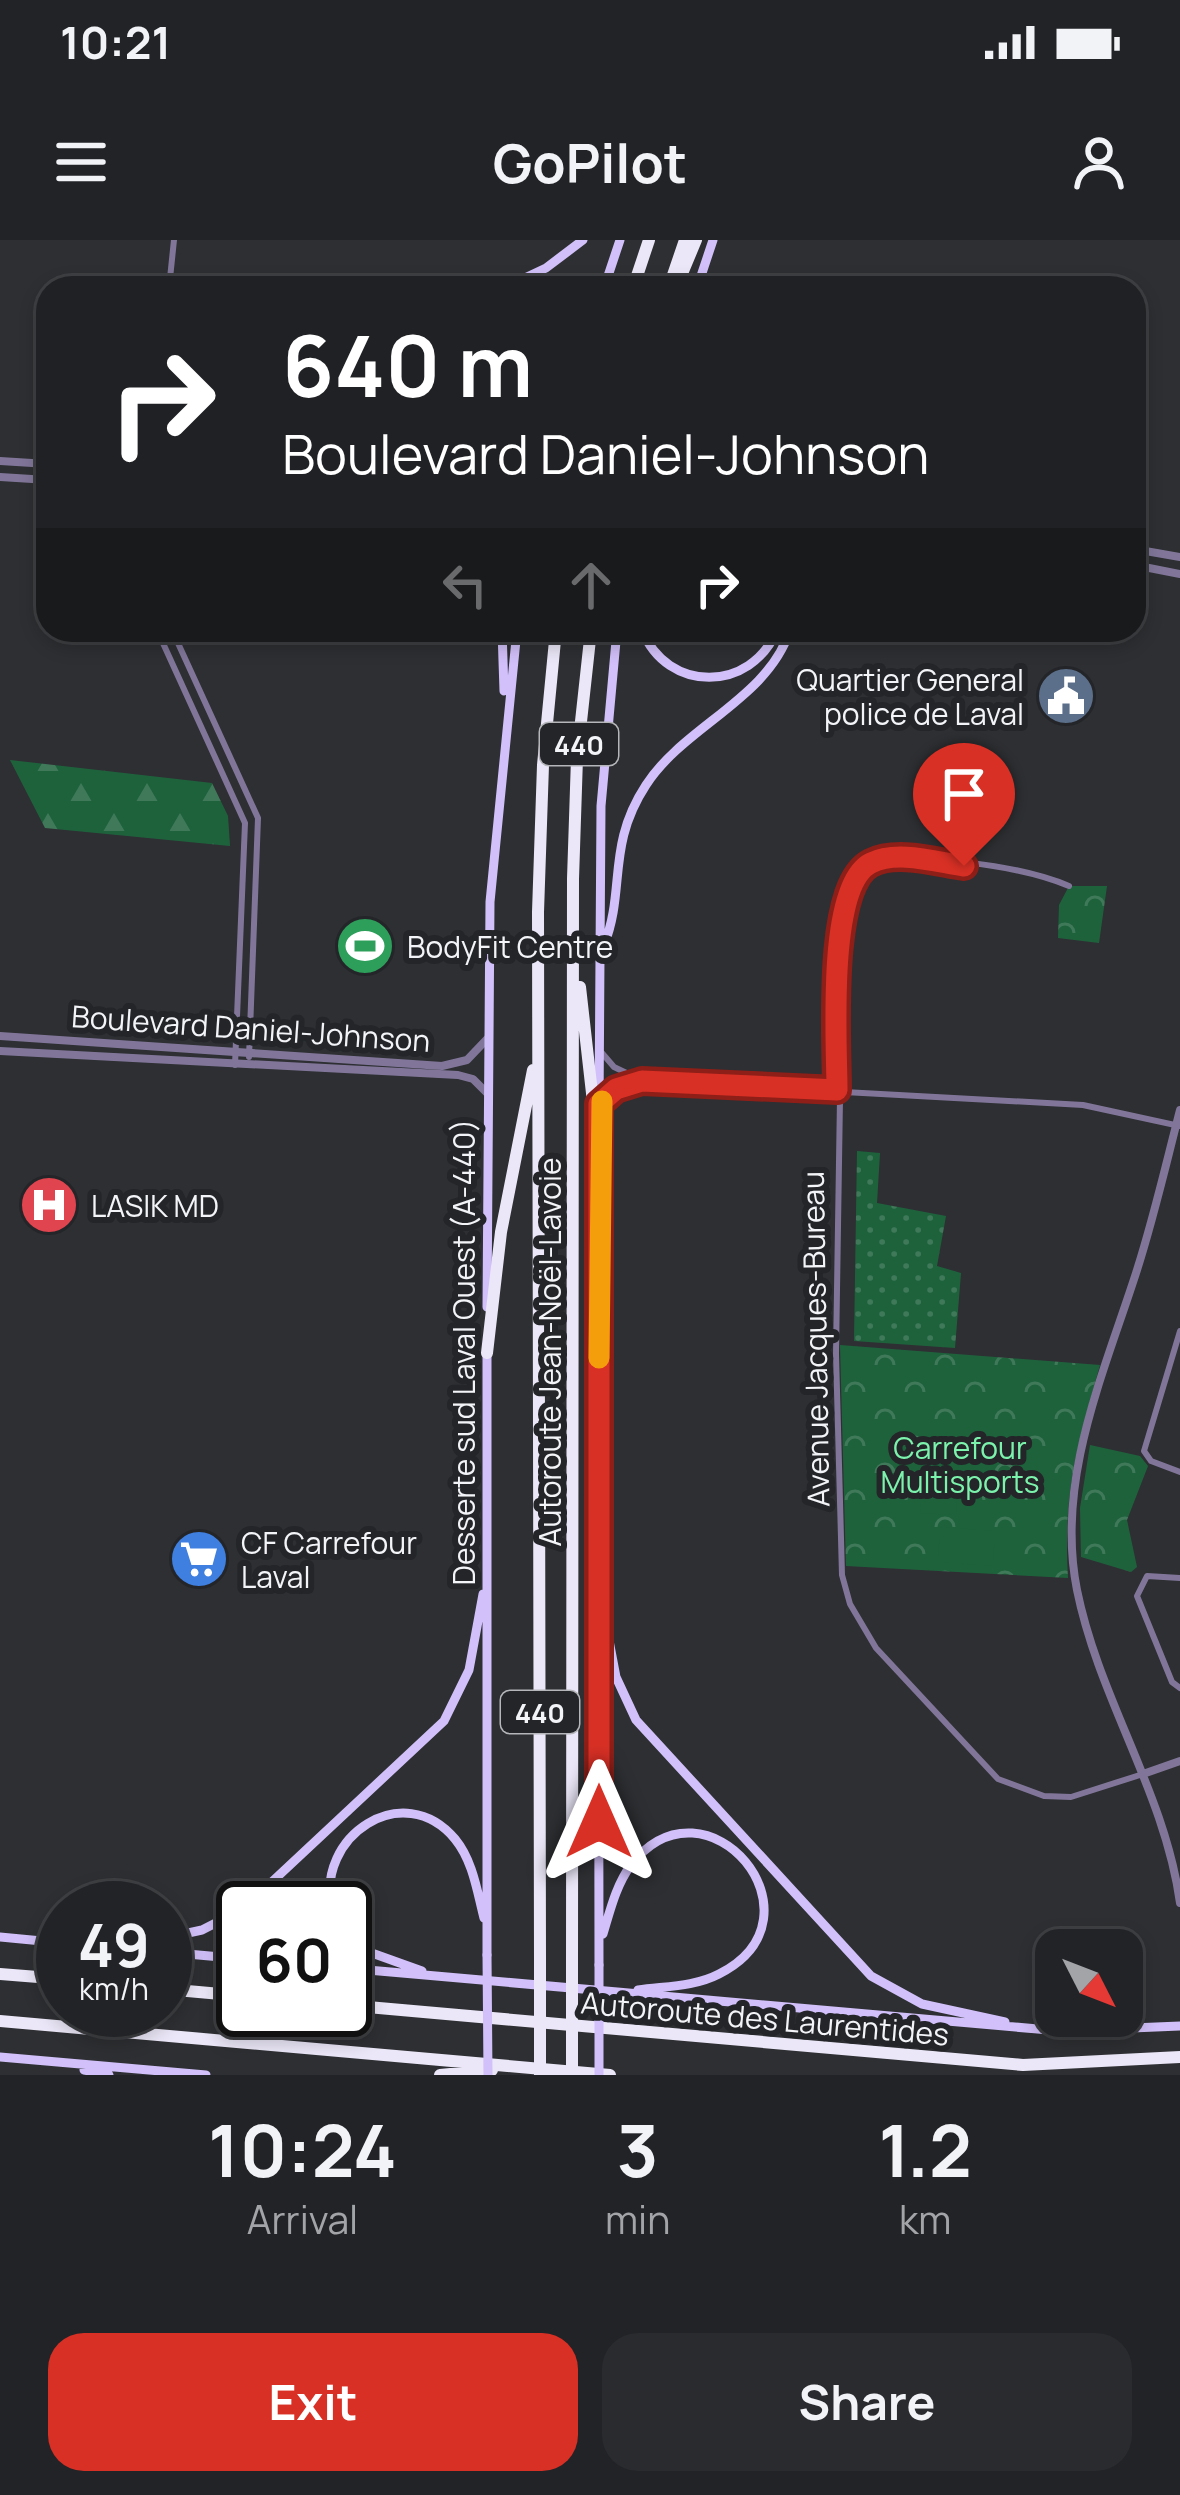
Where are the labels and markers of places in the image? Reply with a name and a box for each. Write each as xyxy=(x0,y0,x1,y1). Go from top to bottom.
place label: Quartier General police de Laval xyxy=(796,659,1024,734)
public building icon: Quartier General police de Laval xyxy=(1035,665,1097,727)
pin xyxy=(913,743,1015,866)
sports icon: BodyFit Centre xyxy=(334,915,396,977)
place label: BodyFit Centre xyxy=(407,926,613,967)
hospital icon: LASIK MD xyxy=(18,1174,80,1236)
place label: LASIK MD xyxy=(91,1185,219,1226)
place label: CF Carrefour Laval xyxy=(241,1522,417,1597)
supermarket icon: CF Carrefour Laval xyxy=(168,1528,230,1590)

